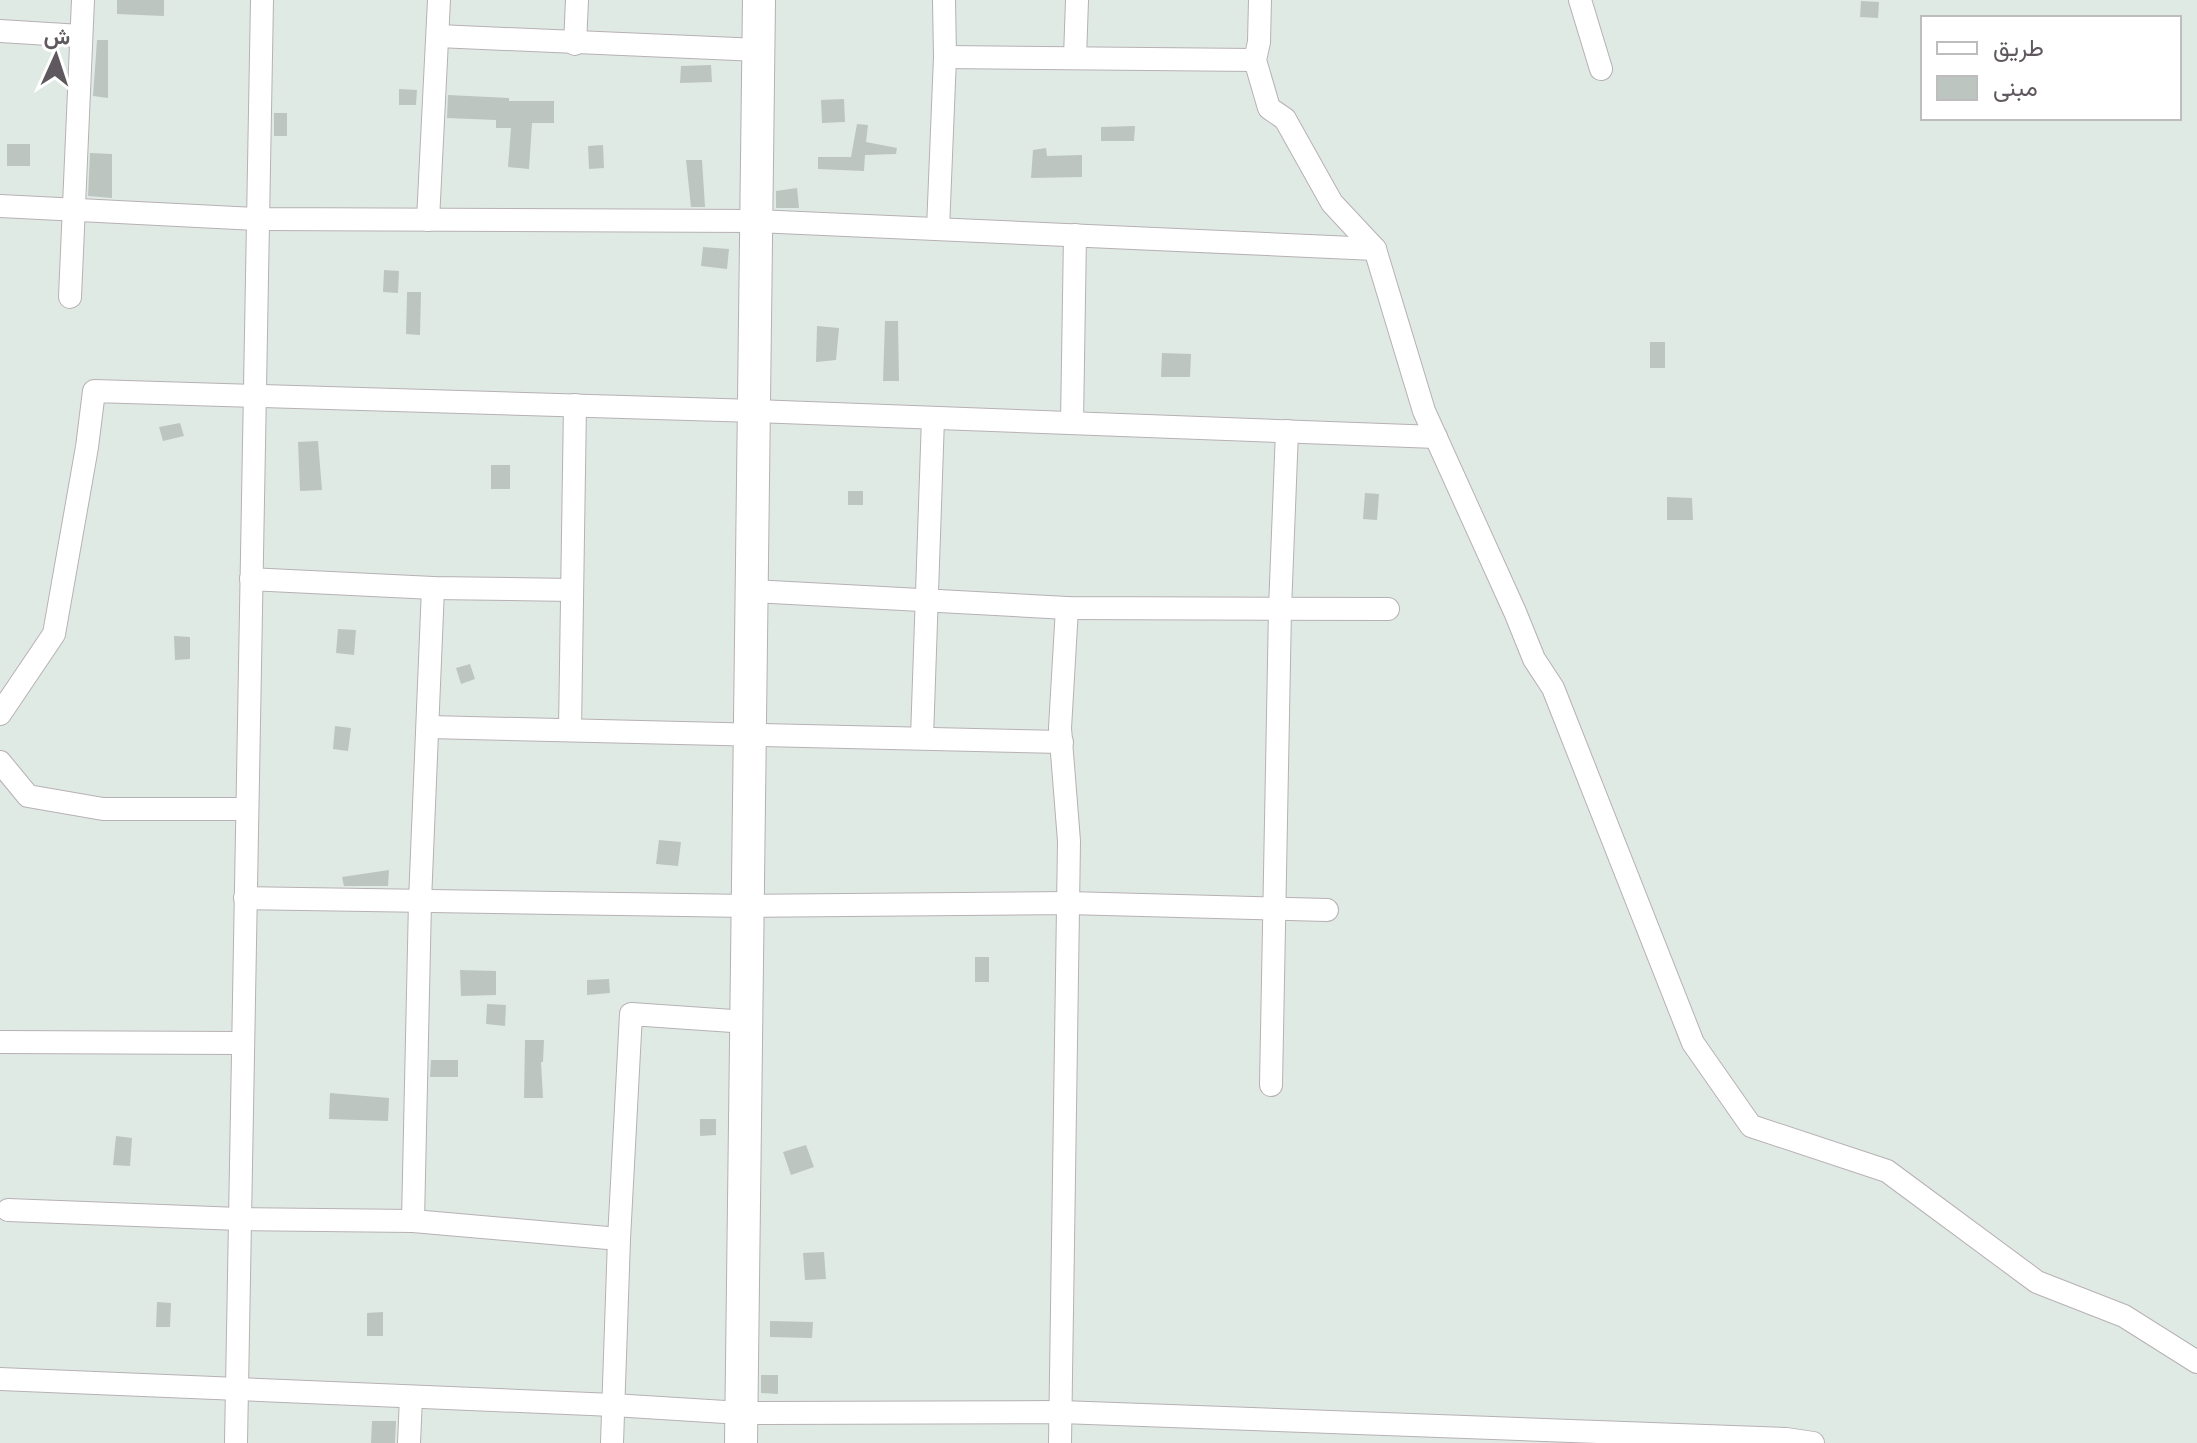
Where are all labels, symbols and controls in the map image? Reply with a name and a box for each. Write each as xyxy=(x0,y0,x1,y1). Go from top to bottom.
north arrow xyxy=(16,16,96,96)
legend xyxy=(1921,16,2181,120)
text: ش xyxy=(43,22,71,51)
text: طريق xyxy=(1993,33,2044,63)
text: مبنى xyxy=(1993,73,2038,102)

